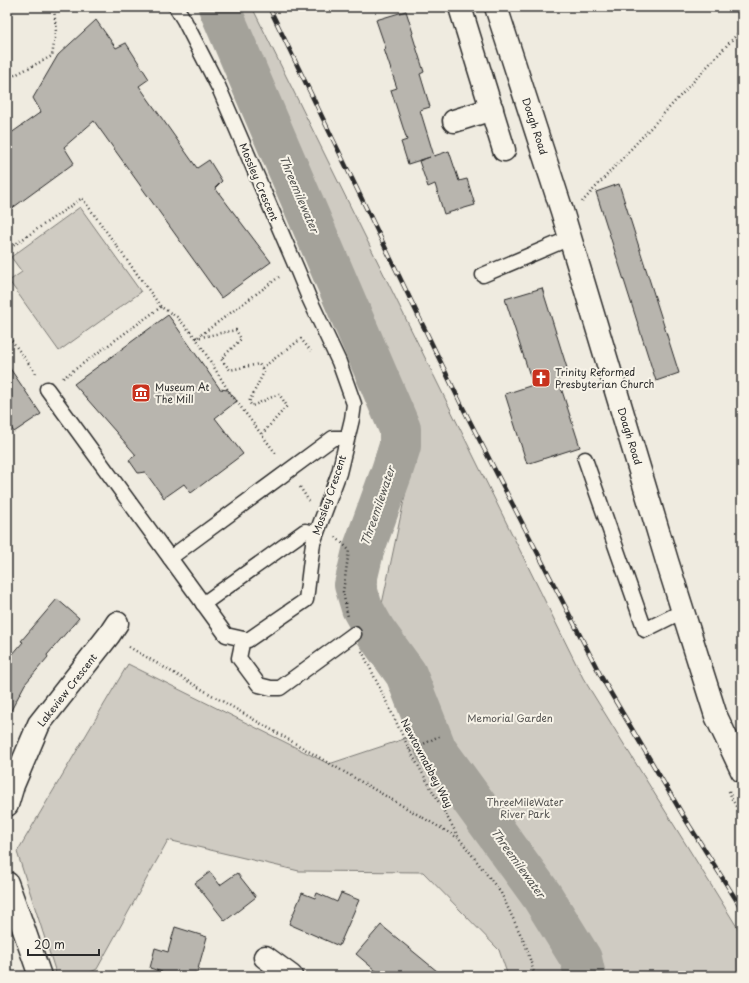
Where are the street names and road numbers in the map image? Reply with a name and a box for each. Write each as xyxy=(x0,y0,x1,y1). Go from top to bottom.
street label: Doagh Road xyxy=(519,95,552,157)
street label: Mossley Crescent xyxy=(236,140,283,223)
street label: Doagh Road xyxy=(615,405,646,467)
street label: Mossley Crescent xyxy=(308,453,349,537)
street label: Lakeview Crescent xyxy=(33,650,100,729)
street label: Newtownabbey Way xyxy=(397,716,457,811)

